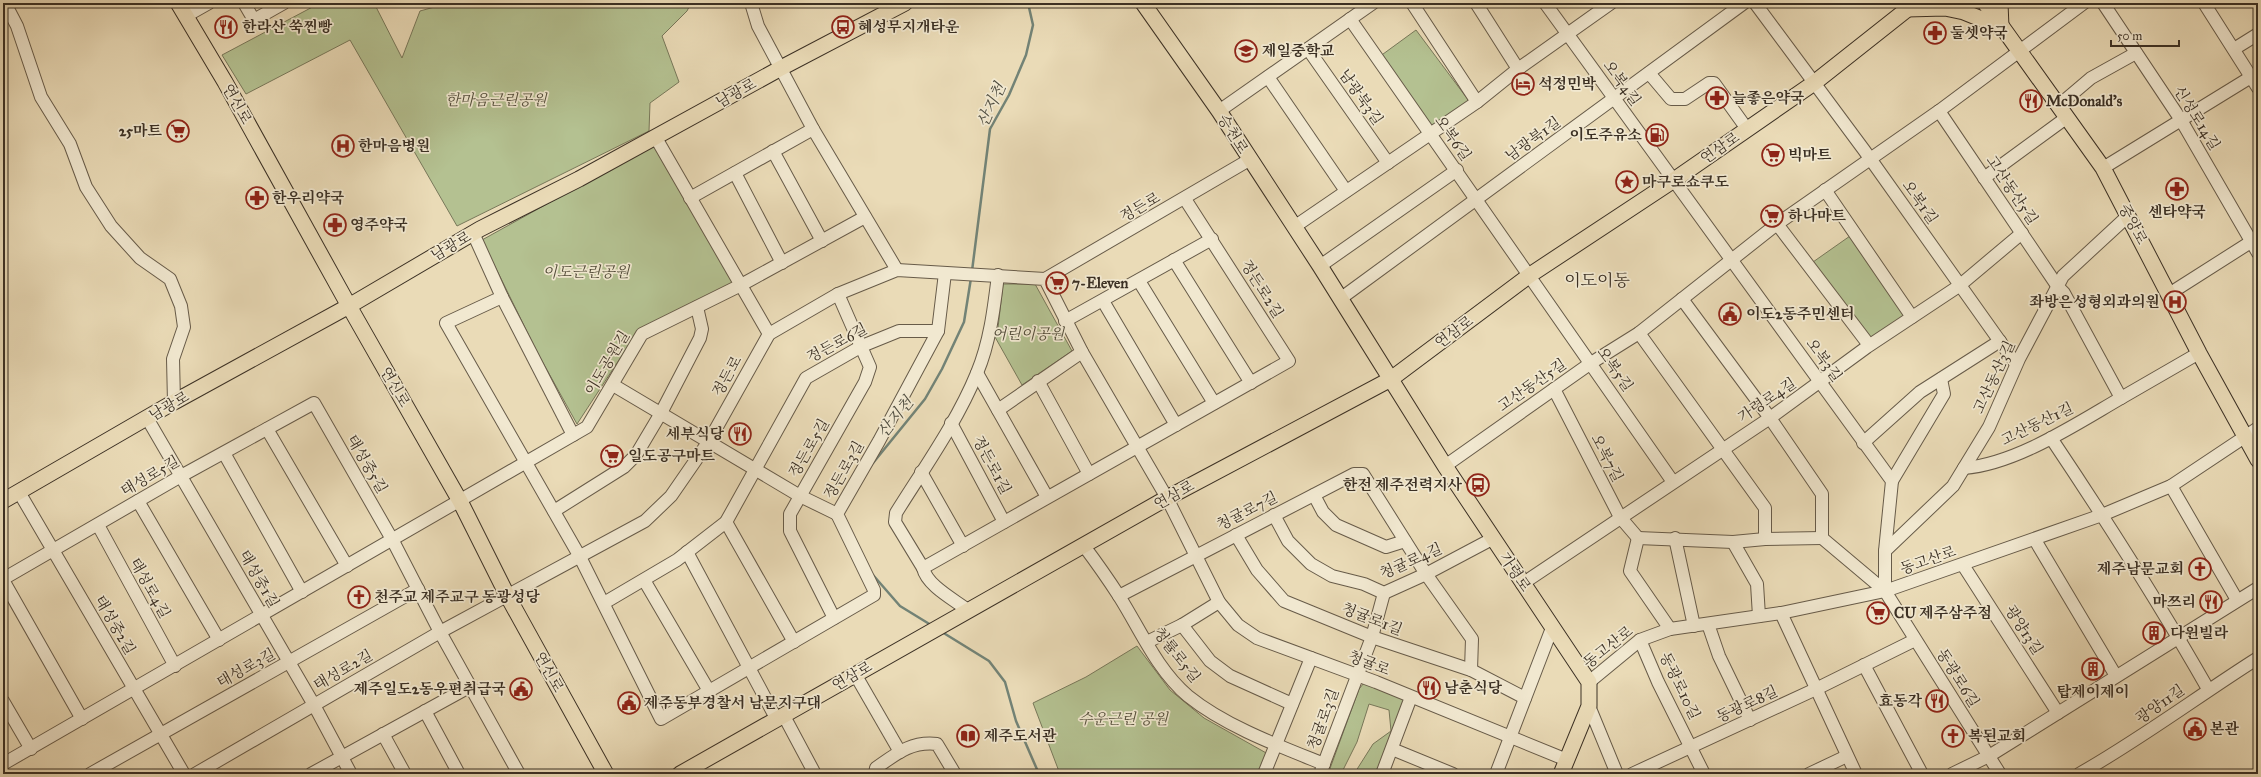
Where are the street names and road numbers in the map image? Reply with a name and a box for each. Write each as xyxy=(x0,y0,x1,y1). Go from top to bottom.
street label: 오복4길 xyxy=(1599,57,1645,109)
street label: 남광북3길 xyxy=(1335,66,1387,128)
street label: 남광로 xyxy=(713,74,760,111)
street label: 연신로 xyxy=(219,81,256,128)
street label: 신성로14길 xyxy=(2170,83,2224,153)
street label: 승천로 xyxy=(1214,111,1252,158)
street label: 오복6길 xyxy=(1431,112,1475,164)
street label: 남광북1길 xyxy=(1502,113,1564,165)
street label: 연삼로 xyxy=(1697,128,1743,168)
street label: 고산동산5길 xyxy=(1982,152,2042,228)
street label: 오복1길 xyxy=(1898,177,1942,227)
street label: 정든로 xyxy=(1117,188,1164,226)
street label: 중앙로 xyxy=(2115,201,2151,248)
street label: 남광로 xyxy=(428,227,475,265)
street label: 정든로2길 xyxy=(1237,257,1287,321)
street label: 연삼로 xyxy=(1431,311,1477,352)
street label: 정든로6길 xyxy=(804,320,870,366)
street label: 이도공원길 xyxy=(581,327,633,399)
street label: 오복3길 xyxy=(1802,335,1846,385)
street label: 고산동산3길 xyxy=(1969,338,2019,416)
street label: 오복5길 xyxy=(1593,343,1637,395)
street label: 정든로 xyxy=(709,352,746,399)
street label: 고산동산5길 xyxy=(1494,355,1570,415)
street label: 연신로 xyxy=(376,364,414,411)
street label: 가령로4길 xyxy=(1734,374,1800,426)
street label: 남광로 xyxy=(146,387,193,425)
street label: 고산동산1길 xyxy=(1998,399,2076,449)
street label: 정든로5길 xyxy=(785,415,833,481)
street label: 태성중5길 xyxy=(343,431,391,497)
street label: 오복7길 xyxy=(1587,431,1627,485)
street label: 정든로1길 xyxy=(969,433,1015,497)
street label: 정든로3길 xyxy=(820,438,868,502)
street label: 태성로5길 xyxy=(117,452,183,500)
street label: 연삼로 xyxy=(1151,476,1198,513)
street label: 청귤로7길 xyxy=(1214,488,1280,534)
street label: 청귤로4길 xyxy=(1377,539,1445,583)
street label: 동고산로 xyxy=(1898,542,1959,578)
street label: 태성중1길 xyxy=(235,547,283,611)
street label: 가령로 xyxy=(1495,549,1535,595)
street label: 태성로4길 xyxy=(126,555,174,621)
street label: 태성중2길 xyxy=(91,592,139,658)
street label: 청귤로1길 xyxy=(1339,599,1405,639)
street label: 광양13길 xyxy=(2001,602,2047,658)
street label: 동고산로 xyxy=(1580,622,1637,672)
street label: 청률로5길 xyxy=(1150,624,1204,686)
street label: 태성로3길 xyxy=(214,645,278,691)
street label: 동광로6길 xyxy=(1933,645,1983,711)
street label: 태성로2길 xyxy=(310,646,376,694)
street label: 청귤로 xyxy=(1345,647,1393,679)
street label: 연신로 xyxy=(531,649,568,696)
street label: 동광로10길 xyxy=(1656,649,1704,723)
street label: 연삼로 xyxy=(829,657,876,695)
street label: 광양11길 xyxy=(2132,681,2188,727)
street label: 동광로8길 xyxy=(1713,682,1781,726)
street label: 청귤로3길 xyxy=(1304,686,1342,752)

